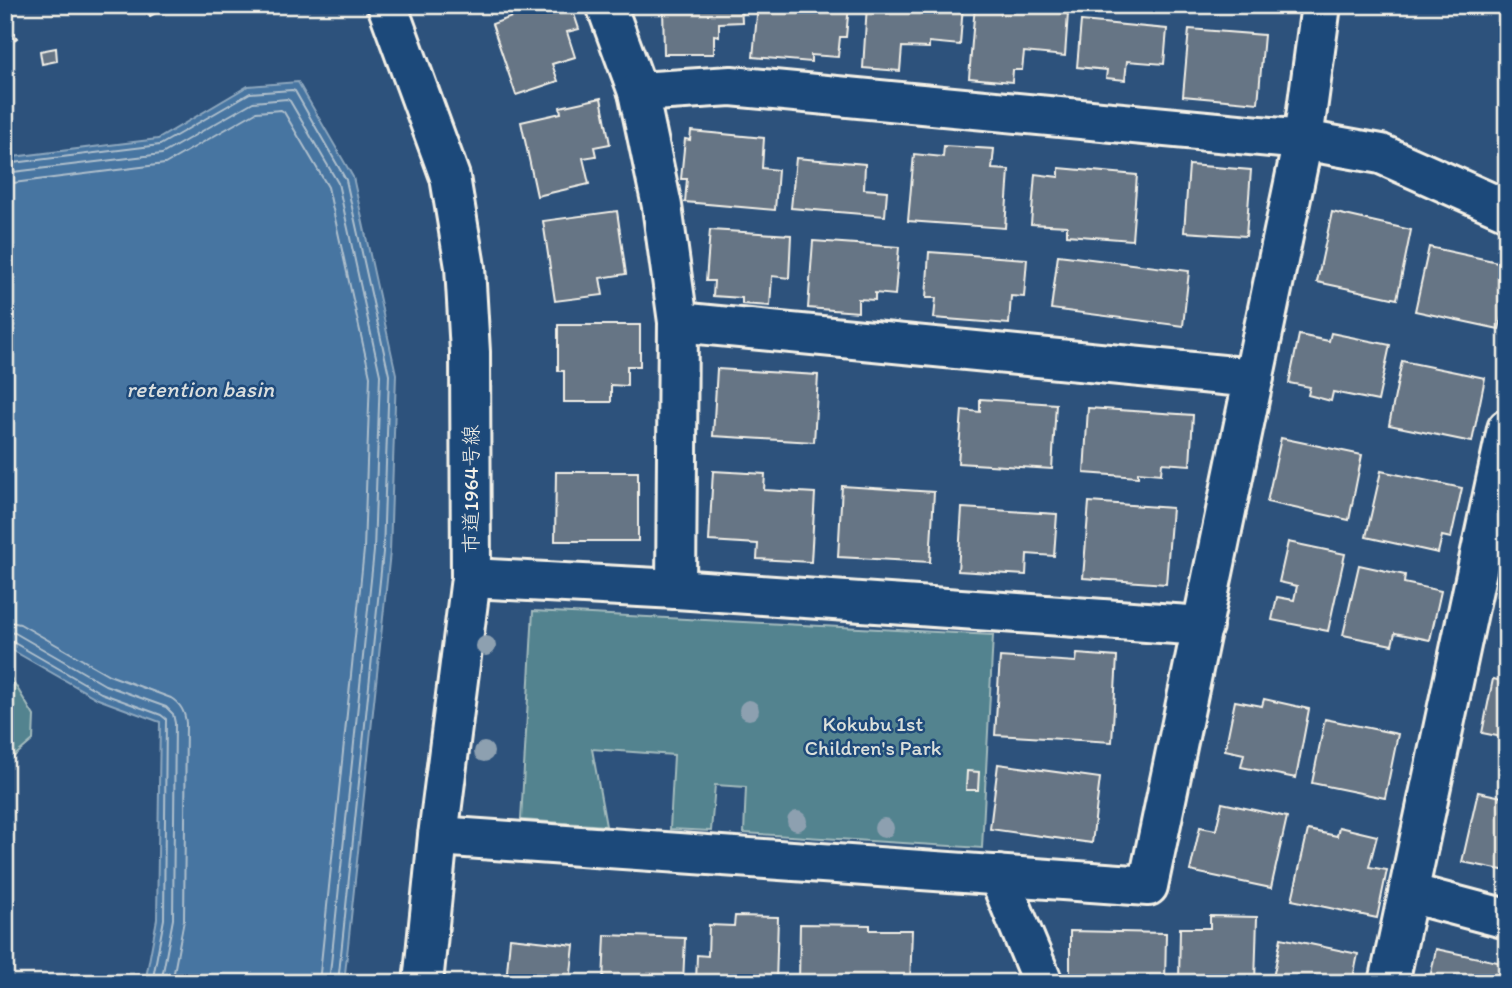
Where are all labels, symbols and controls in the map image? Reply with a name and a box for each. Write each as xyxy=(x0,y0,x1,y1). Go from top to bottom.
water label: retention basin xyxy=(126,375,275,403)
street label: 市道1964号線 xyxy=(458,425,483,553)
park label: Kokubu 1st Children's Park xyxy=(804,711,942,760)

